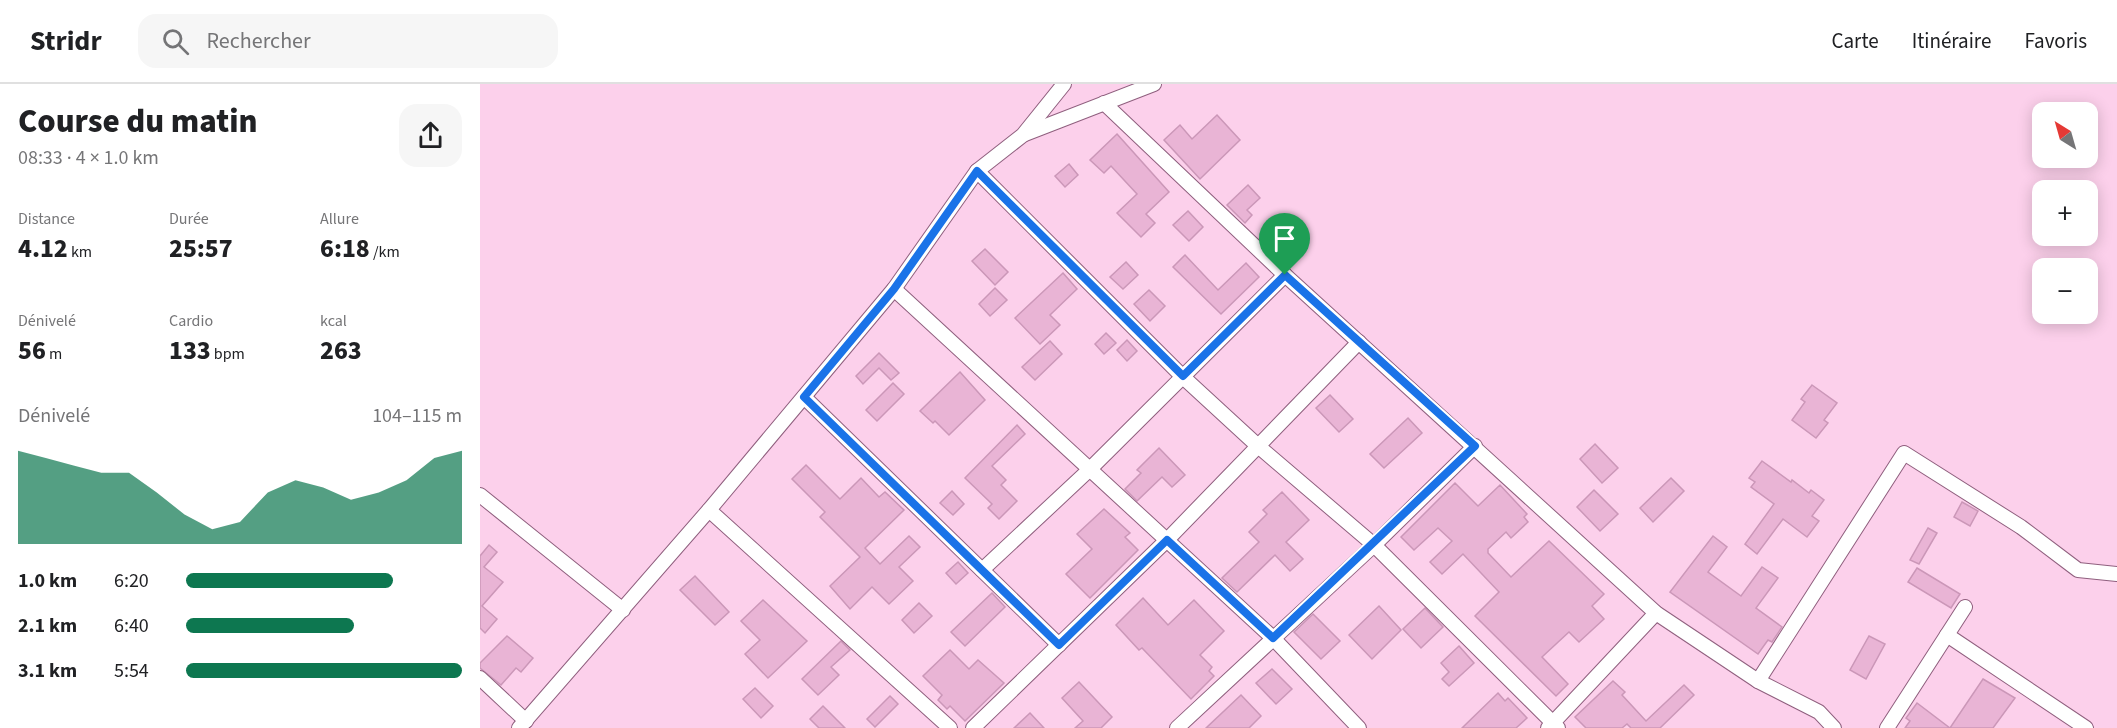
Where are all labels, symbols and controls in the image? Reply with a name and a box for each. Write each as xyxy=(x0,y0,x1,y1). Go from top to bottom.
search box xyxy=(138,14,558,68)
text: Stridr xyxy=(30,21,102,61)
icon: search xyxy=(159,25,192,58)
text: Rechercher xyxy=(207,25,311,57)
text: Carte xyxy=(1832,26,1879,56)
text: Itinéraire xyxy=(1912,26,1991,56)
text: Favoris xyxy=(2024,26,2087,56)
text: Course du matin xyxy=(18,98,258,145)
north arrow xyxy=(2032,102,2098,168)
map controls xyxy=(2032,102,2098,324)
button: share xyxy=(399,104,462,167)
text: 08:33 · 4 × 1.0 km xyxy=(18,144,159,172)
button: + xyxy=(2032,180,2098,246)
text: Distance xyxy=(18,208,75,230)
text: Durée xyxy=(169,208,209,230)
text: Allure xyxy=(320,208,359,230)
pin xyxy=(1259,213,1310,275)
icon: arrive xyxy=(1268,222,1301,255)
text: 4.12 xyxy=(18,230,68,267)
text: 25:57 xyxy=(169,230,233,267)
text: 6:18 xyxy=(320,230,370,267)
text: km xyxy=(68,241,92,263)
text: /km xyxy=(370,241,400,263)
button: − xyxy=(2032,258,2098,324)
text: Dénivelé xyxy=(18,310,76,332)
text: Cardio xyxy=(169,310,213,332)
text: kcal xyxy=(320,310,347,332)
text: 56 xyxy=(18,332,46,369)
text: 133 xyxy=(169,332,211,369)
text: 263 xyxy=(320,332,362,369)
text: m xyxy=(46,343,62,365)
text: bpm xyxy=(211,343,245,365)
text: Dénivelé xyxy=(18,402,90,430)
text: 104–115 m xyxy=(372,402,462,430)
text: 1.0 km xyxy=(18,567,77,595)
text: 6:20 xyxy=(114,567,149,595)
text: 2.1 km xyxy=(18,612,77,640)
text: 6:40 xyxy=(114,612,149,640)
text: 3.1 km xyxy=(18,657,77,685)
text: 5:54 xyxy=(114,657,149,685)

